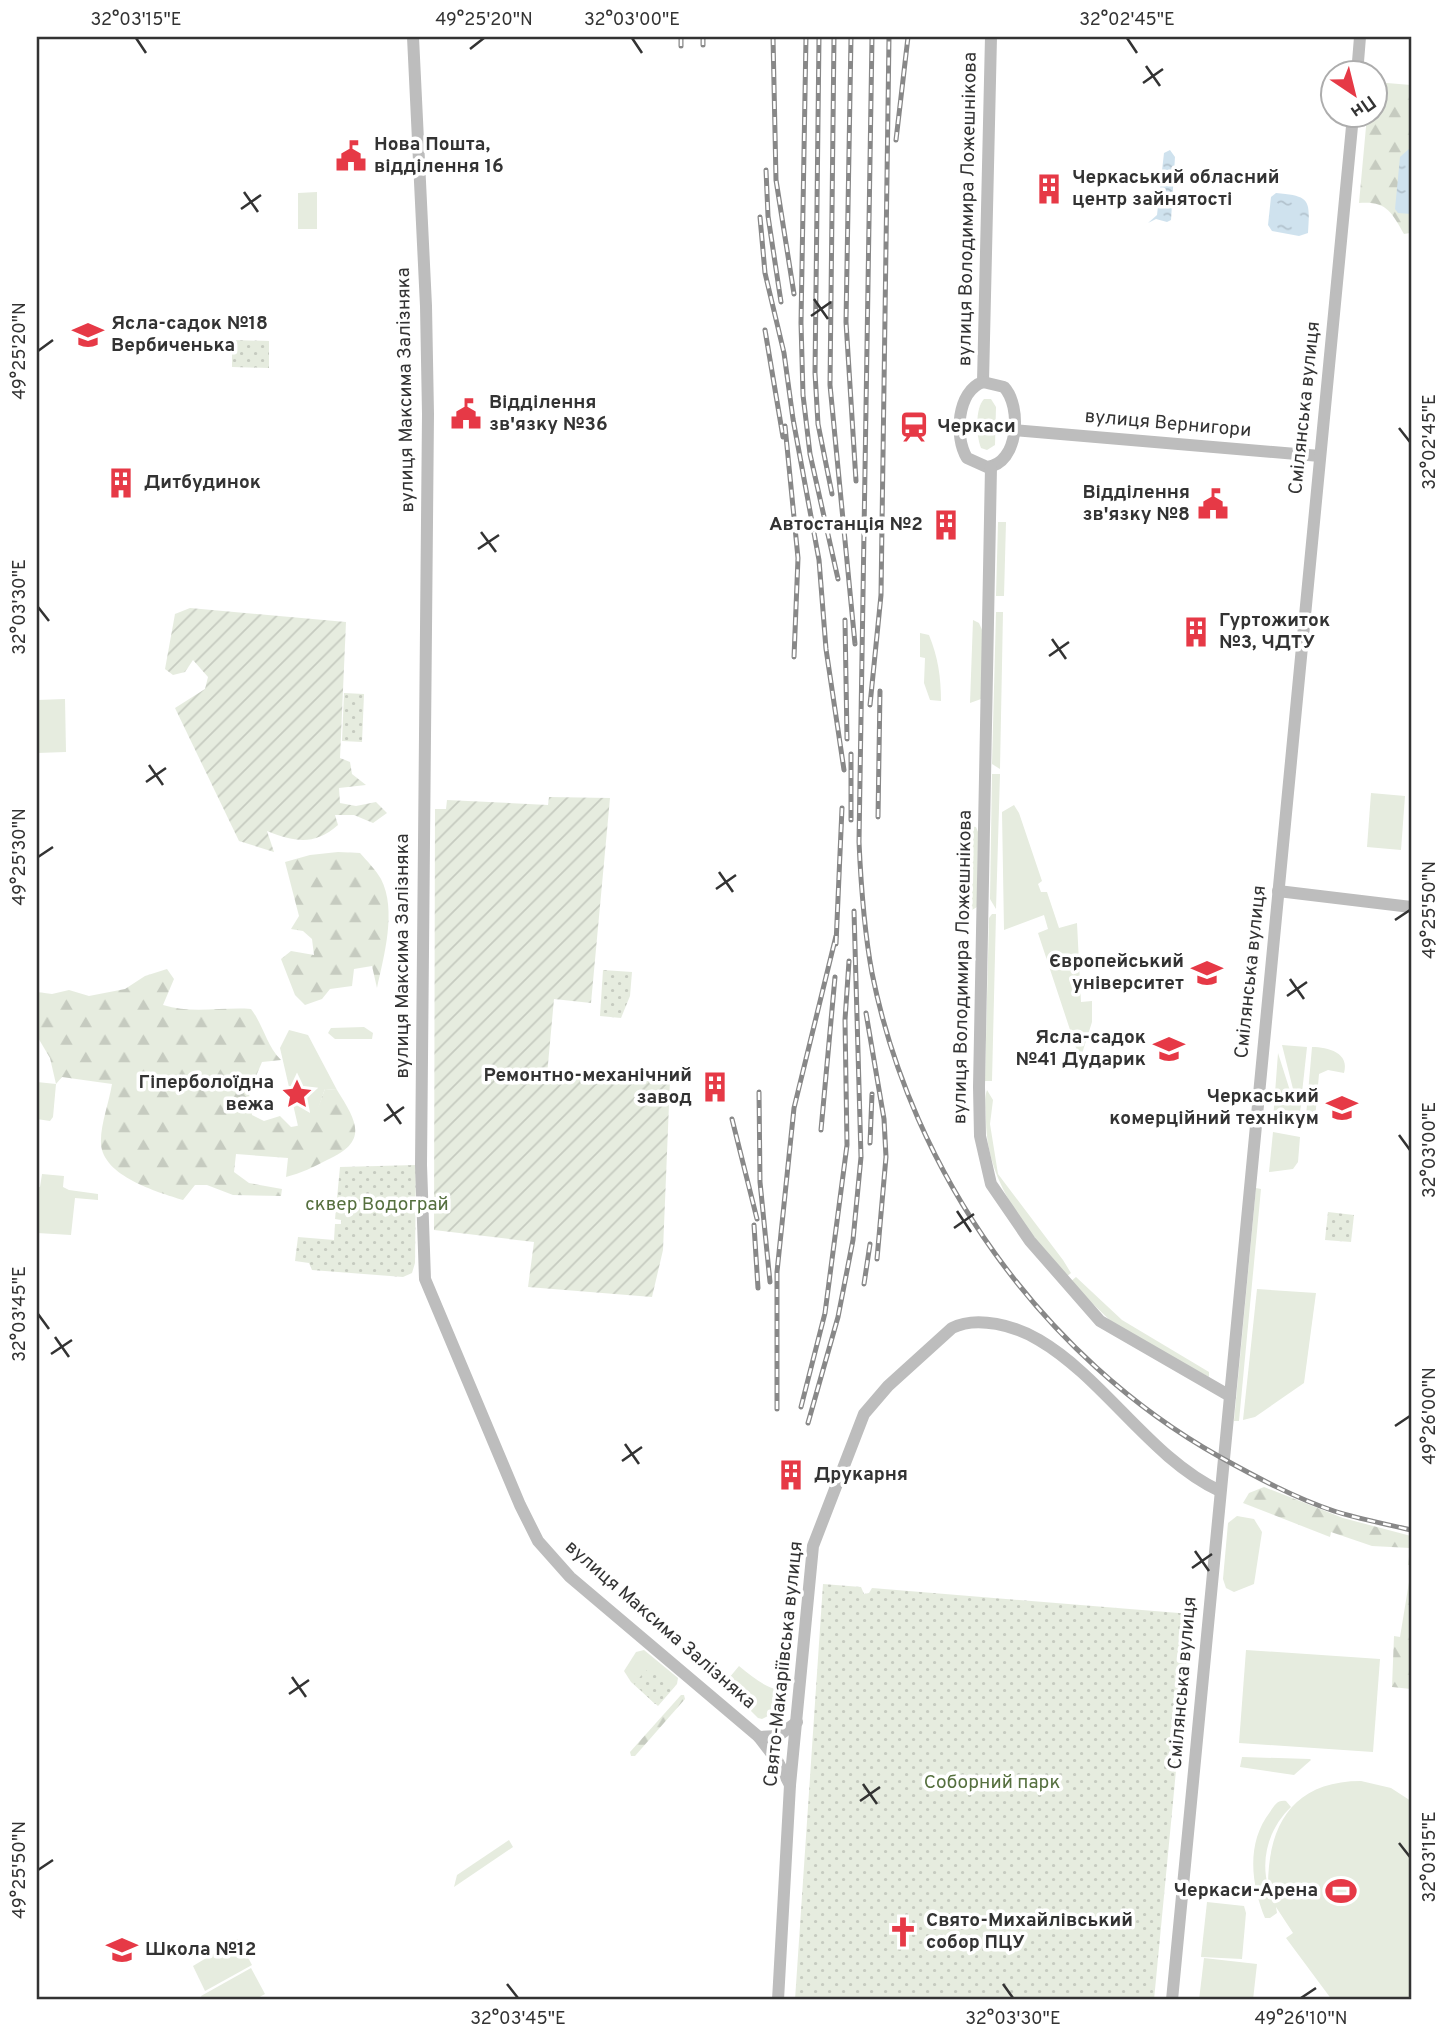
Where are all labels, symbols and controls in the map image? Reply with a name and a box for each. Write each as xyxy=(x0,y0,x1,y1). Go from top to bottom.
text: 32°03'15"E xyxy=(90,9,182,32)
text: 49°25'20"N xyxy=(435,9,533,32)
text: 32°03'00"E xyxy=(584,9,680,32)
text: 32°02'45"E xyxy=(1079,9,1175,32)
street label: вулиця Володимира Ложешнікова xyxy=(953,52,983,366)
north arrow xyxy=(1318,60,1388,130)
text: Пн xyxy=(1345,89,1380,123)
place label: Нова Пошта, відділення 16 xyxy=(374,133,504,179)
public building icon: Нова Пошта, відділення 16 xyxy=(334,139,368,173)
place label: Черкаський обласний центр зайнятості xyxy=(1072,166,1280,212)
building icon: Черкаський обласний центр зайнятості xyxy=(1032,172,1066,206)
street label: вулиця Максима Залізняка xyxy=(392,267,420,513)
text: 49°25'20"N xyxy=(9,302,32,400)
place label: Ясла-садок №18 Вербиченька xyxy=(111,312,268,358)
school or university icon: Ясла-садок №18 Вербиченька xyxy=(71,318,105,352)
street label: Смілянська вулиця xyxy=(1284,320,1326,496)
place label: Відділення зв'язку №36 xyxy=(489,391,608,437)
text: 32°02'45"E xyxy=(1419,394,1442,490)
public building icon: Відділення зв'язку №36 xyxy=(449,397,483,431)
street label: вулиця Вернигори xyxy=(1084,405,1252,443)
station icon: Черкаси xyxy=(897,410,931,444)
place label: Черкаси xyxy=(937,415,1016,439)
building icon: Дитбудинок xyxy=(104,466,138,500)
place label: Дитбудинок xyxy=(144,471,261,495)
place label: Відділення зв'язку №8 xyxy=(1082,481,1190,527)
public building icon: Відділення зв'язку №8 xyxy=(1196,487,1230,521)
building icon: Автостанція №2 xyxy=(929,508,963,542)
place label: Автостанція №2 xyxy=(769,513,923,537)
text: 32°03'30"E xyxy=(9,559,32,655)
place label: Гуртожиток №3, ЧДТУ xyxy=(1219,609,1330,655)
building icon: Гуртожиток №3, ЧДТУ xyxy=(1179,615,1213,649)
text: 49°25'30"N xyxy=(9,808,32,906)
street label: вулиця Володимира Ложешнікова xyxy=(948,810,978,1124)
street label: вулиця Максима Залізняка xyxy=(391,833,415,1079)
text: 49°25'50"N xyxy=(1419,861,1442,959)
street label: Смілянська вулиця xyxy=(1230,884,1272,1060)
place label: Європейський університет xyxy=(1049,950,1184,996)
school or university icon: Європейський університет xyxy=(1190,956,1224,990)
place label: Ясла-садок №41 Дударик xyxy=(1016,1026,1146,1072)
school or university icon: Ясла-садок №41 Дударик xyxy=(1152,1032,1186,1066)
place label: Ремонтно-механічний завод xyxy=(484,1064,692,1110)
building icon: Ремонтно-механічний завод xyxy=(698,1070,732,1104)
place label: Гіперболоїдна вежа xyxy=(139,1071,274,1117)
place icon: Гіперболоїдна вежа xyxy=(280,1077,314,1111)
place label: Черкаський комерційний технікум xyxy=(1109,1085,1319,1131)
school or university icon: Черкаський комерційний технікум xyxy=(1325,1091,1359,1125)
text: 32°03'00"E xyxy=(1419,1102,1442,1198)
park label: сквер Водограй xyxy=(305,1193,449,1217)
text: 32°03'45"E xyxy=(9,1266,32,1362)
text: 49°26'00"N xyxy=(1419,1367,1442,1465)
building icon: Друкарня xyxy=(774,1458,808,1492)
place label: Друкарня xyxy=(814,1463,908,1487)
street label: вулиця Максима Залізняка xyxy=(560,1535,760,1715)
street label: Свято-Макаріївська вулиця xyxy=(759,1540,809,1788)
street label: Смілянська вулиця xyxy=(1163,1595,1203,1771)
park label: Соборний парк xyxy=(924,1771,1060,1795)
text: 32°03'15"E xyxy=(1419,1811,1442,1903)
text: 49°25'50"N xyxy=(9,1821,32,1919)
sports icon: Черкаси-Арена xyxy=(1324,1874,1358,1908)
place label: Черкаси-Арена xyxy=(1174,1879,1318,1903)
place label: Свято-Михайлівський собор ПЦУ xyxy=(926,1909,1133,1955)
church icon: Свято-Михайлівський собор ПЦУ xyxy=(886,1915,920,1949)
school or university icon: Школа №12 xyxy=(105,1933,139,1967)
place label: Школа №12 xyxy=(145,1938,256,1962)
text: 32°03'45"E xyxy=(470,2008,566,2031)
text: 32°03'30"E xyxy=(965,2008,1061,2031)
text: 49°26'10"N xyxy=(1255,2008,1347,2031)

